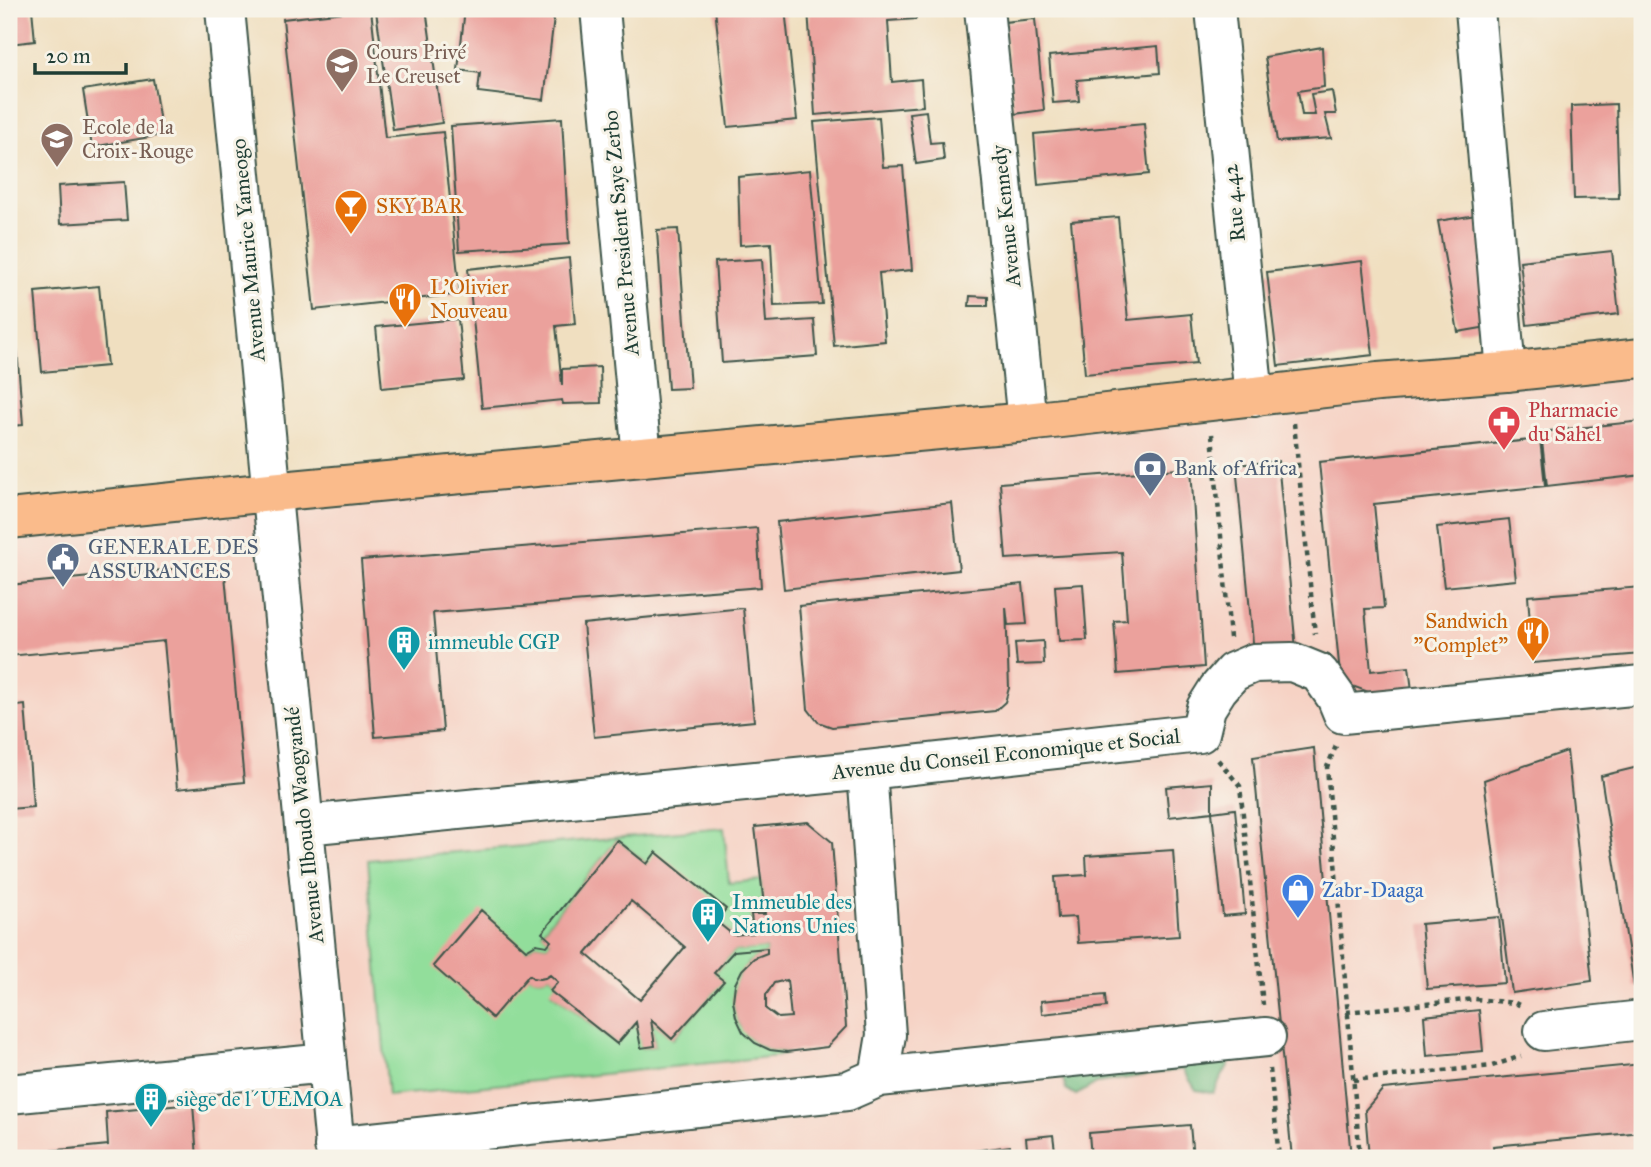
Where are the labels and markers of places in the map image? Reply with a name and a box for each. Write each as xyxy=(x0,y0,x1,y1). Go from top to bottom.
place label: Cours Privé Le Creuset xyxy=(366,39,466,89)
school or university icon: Cours Privé Le Creuset xyxy=(323,45,361,94)
place label: Ecole de la Croix-Rouge xyxy=(82,114,194,164)
school or university icon: Ecole de la Croix-Rouge xyxy=(38,120,76,169)
bar icon: SKY BAR xyxy=(332,187,370,236)
place label: SKY BAR xyxy=(376,193,465,219)
place label: L'Olivier Nouveau xyxy=(430,274,509,324)
restaurant icon: L'Olivier Nouveau xyxy=(386,280,424,329)
place label: Pharmacie du Sahel xyxy=(1528,397,1618,447)
pharmacy icon: Pharmacie du Sahel xyxy=(1485,403,1523,452)
bank icon: Bank of Africa xyxy=(1131,449,1169,498)
place label: Bank of Africa xyxy=(1174,455,1297,481)
place label: GENERALE DES ASSURANCES xyxy=(87,534,259,584)
public building icon: GENERALE DES ASSURANCES xyxy=(44,540,82,589)
place label: Sandwich "Complet" xyxy=(1414,608,1508,658)
restaurant icon: Sandwich "Complet" xyxy=(1514,614,1552,663)
building icon: immeuble CGP xyxy=(385,623,423,672)
place label: immeuble CGP xyxy=(428,629,560,655)
shop icon: Zabr-Daaga xyxy=(1279,871,1317,920)
place label: Zabr-Daaga xyxy=(1322,877,1424,903)
place label: Immeuble des Nations Unies xyxy=(732,889,855,939)
building icon: Immeuble des Nations Unies xyxy=(689,895,727,944)
building icon: siège de l´UEMOA xyxy=(132,1080,170,1129)
place label: siège de l´UEMOA xyxy=(176,1086,343,1112)

